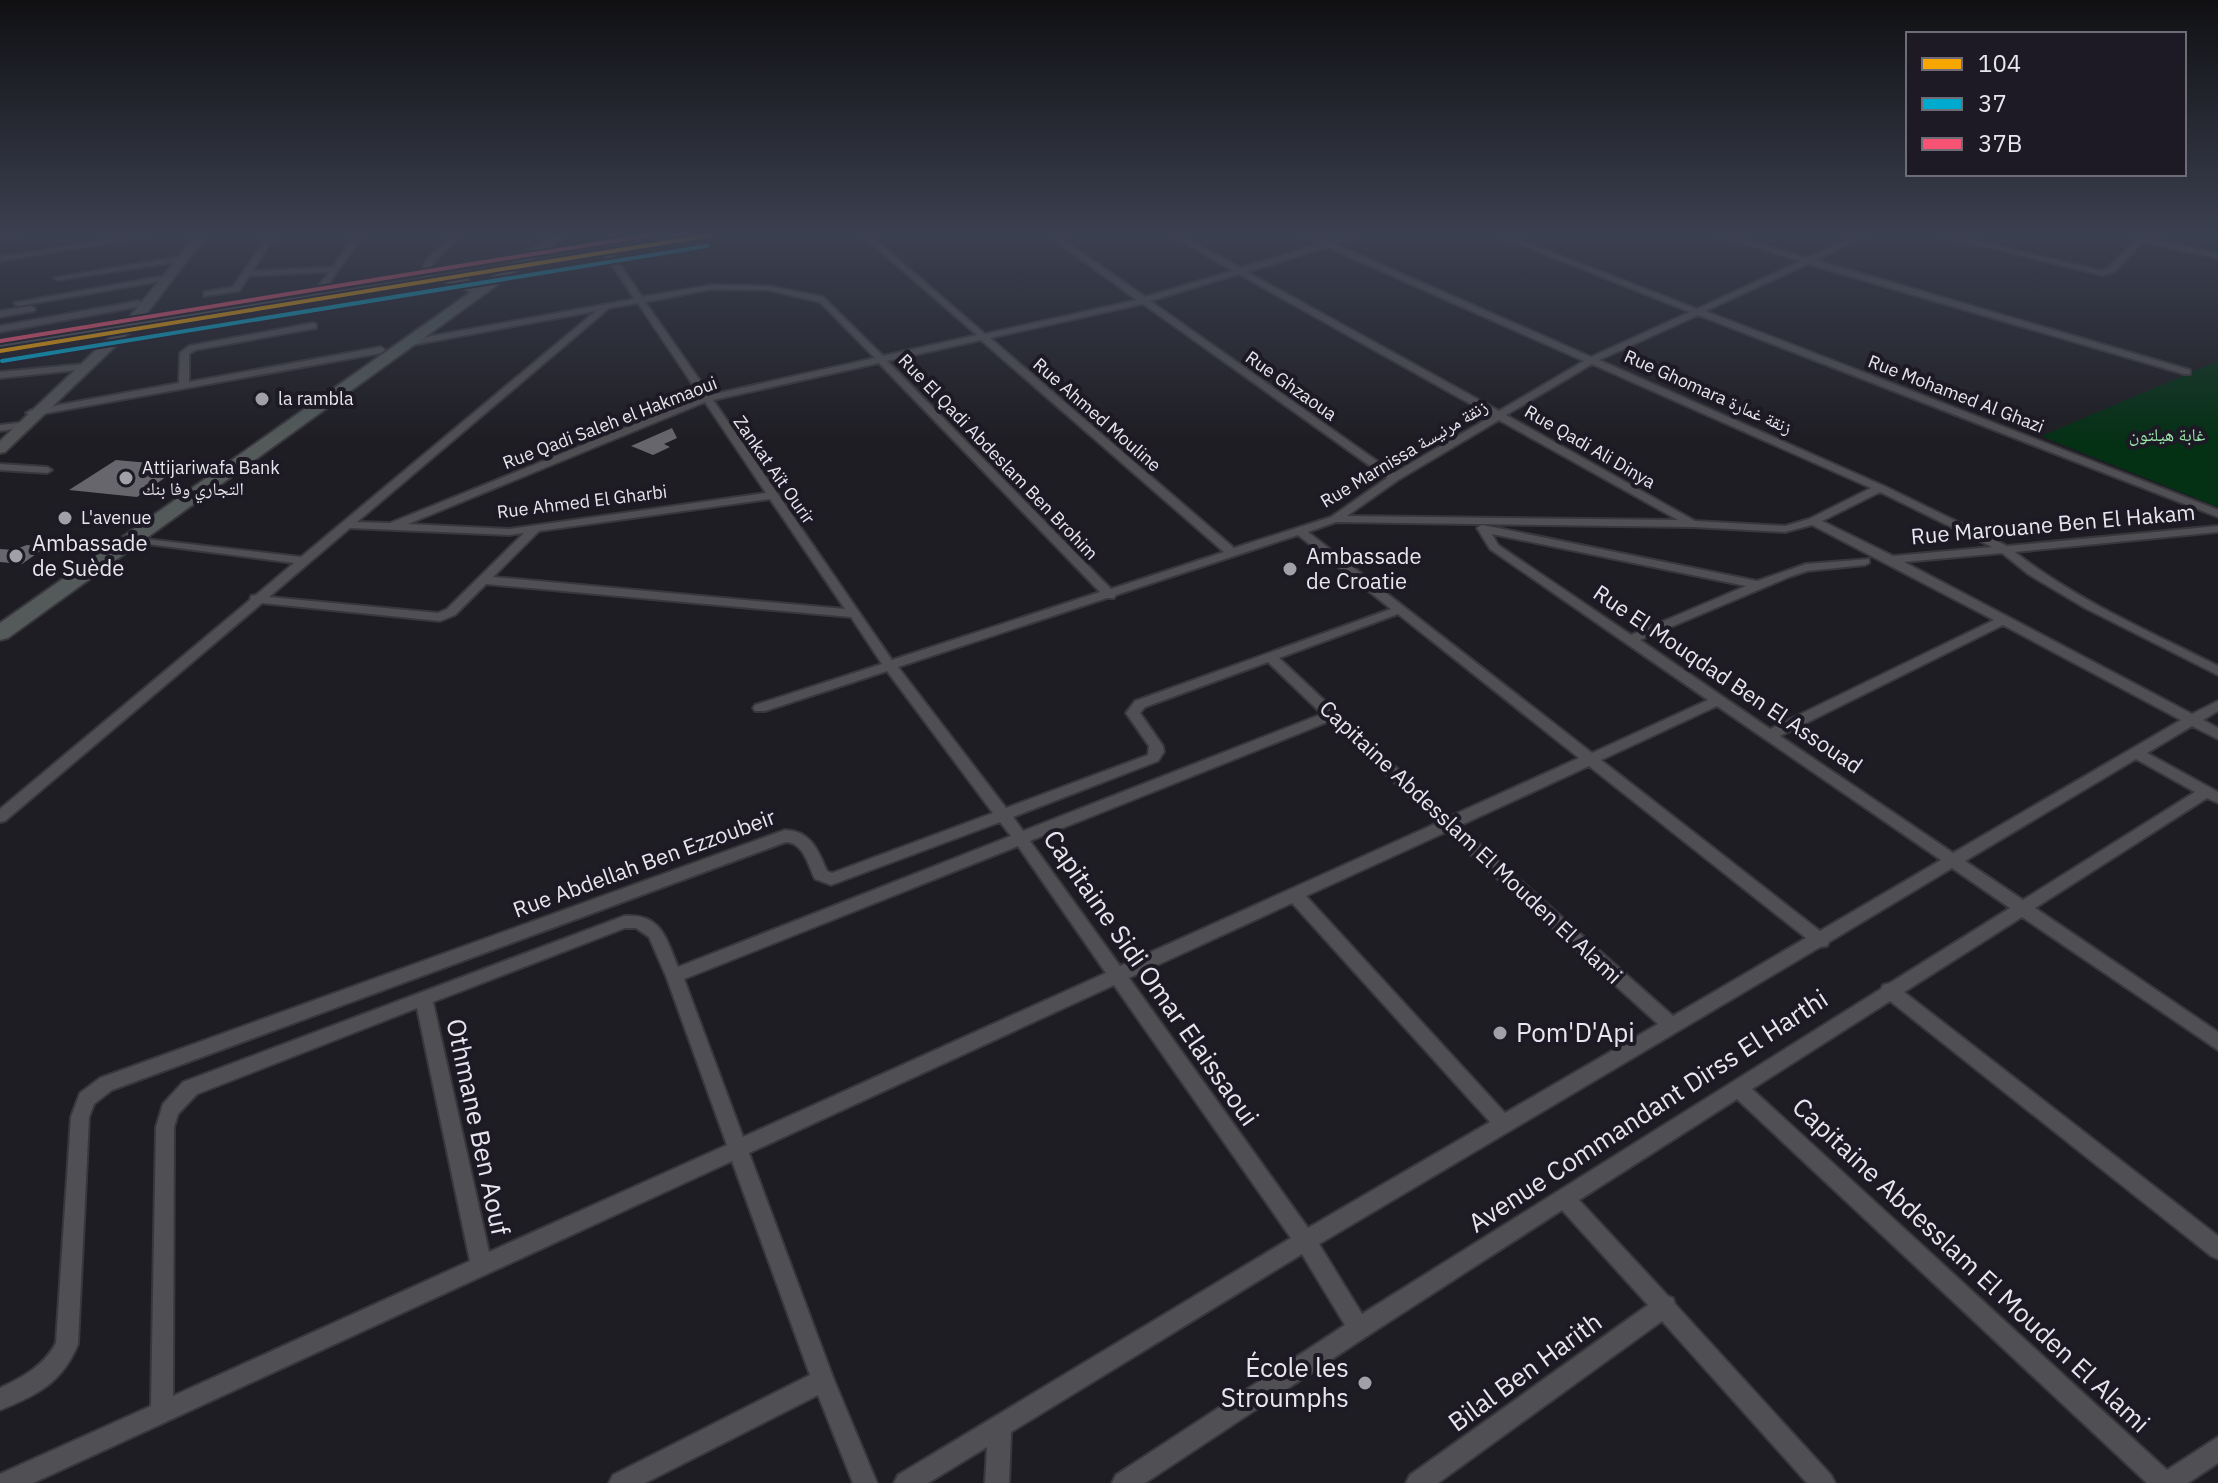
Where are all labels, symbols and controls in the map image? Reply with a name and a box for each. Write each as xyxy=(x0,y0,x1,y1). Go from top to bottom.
legend xyxy=(1906,32,2186,176)
text: 104 xyxy=(1978,47,2021,79)
text: 37 xyxy=(1978,87,2007,119)
text: 37B xyxy=(1978,127,2022,159)
street label: Rue Ghomara زنقة غمارة xyxy=(1621,344,1796,439)
street label: Rue Ghzaoua xyxy=(1241,346,1342,426)
street label: Rue El Qadi Abdeslam Ben Brohim xyxy=(894,349,1103,564)
street label: Rue Mohamed Al Ghazi xyxy=(1865,349,2047,438)
street label: Rue Ahmed Mouline xyxy=(1029,353,1166,477)
street label: Rue Qadi Saleh el Hakmaoui xyxy=(499,371,720,474)
place label: la rambla xyxy=(278,387,354,410)
marker: la rambla xyxy=(253,390,271,408)
street label: Rue Marnissa زنقة مرنيسة xyxy=(1316,395,1492,513)
street label: Rue Qadi Ali Dinya xyxy=(1521,400,1660,494)
street label: Zankat Aït Ourir xyxy=(729,411,821,529)
park label: غابة هيلتون xyxy=(2129,423,2205,446)
place label: Attijariwafa Bank التجاري وفا بنك xyxy=(142,456,280,504)
marker: Attijariwafa Bank التجاري وفا بنك xyxy=(117,469,135,487)
street label: Rue Ahmed El Gharbi xyxy=(495,480,668,523)
street label: Rue Marouane Ben El Hakam xyxy=(1909,497,2196,550)
place label: L'avenue xyxy=(81,506,152,529)
marker: L'avenue xyxy=(56,509,74,527)
place label: Ambassade de Suède xyxy=(32,528,148,582)
place label: Ambassade de Croatie xyxy=(1306,541,1422,595)
marker: Ambassade de Suède xyxy=(7,547,25,565)
marker: Ambassade de Croatie xyxy=(1281,560,1299,578)
street label: Rue El Mouqdad Ben El Assouad xyxy=(1588,577,1868,780)
street label: Capitaine Abdesslam El Mouden El Alami xyxy=(1314,694,1629,990)
street label: Rue Abdellah Ben Ezzoubeir xyxy=(509,801,779,924)
street label: Capitaine Sidi Omar Elaissaoui xyxy=(1036,823,1267,1132)
street label: Avenue Commandant Dirss El Harthi xyxy=(1461,981,1834,1239)
street label: Othmane Ben Aouf xyxy=(439,1015,519,1238)
place label: Pom'D'Api xyxy=(1516,1015,1635,1049)
marker: Pom'D'Api xyxy=(1491,1024,1509,1042)
street label: Capitaine Abdesslam El Mouden El Alami xyxy=(1786,1089,2158,1439)
street label: Bilal Ben Harith xyxy=(1441,1304,1608,1438)
place label: École les Stroumphs xyxy=(1221,1350,1349,1414)
marker: École les Stroumphs xyxy=(1356,1374,1374,1392)

